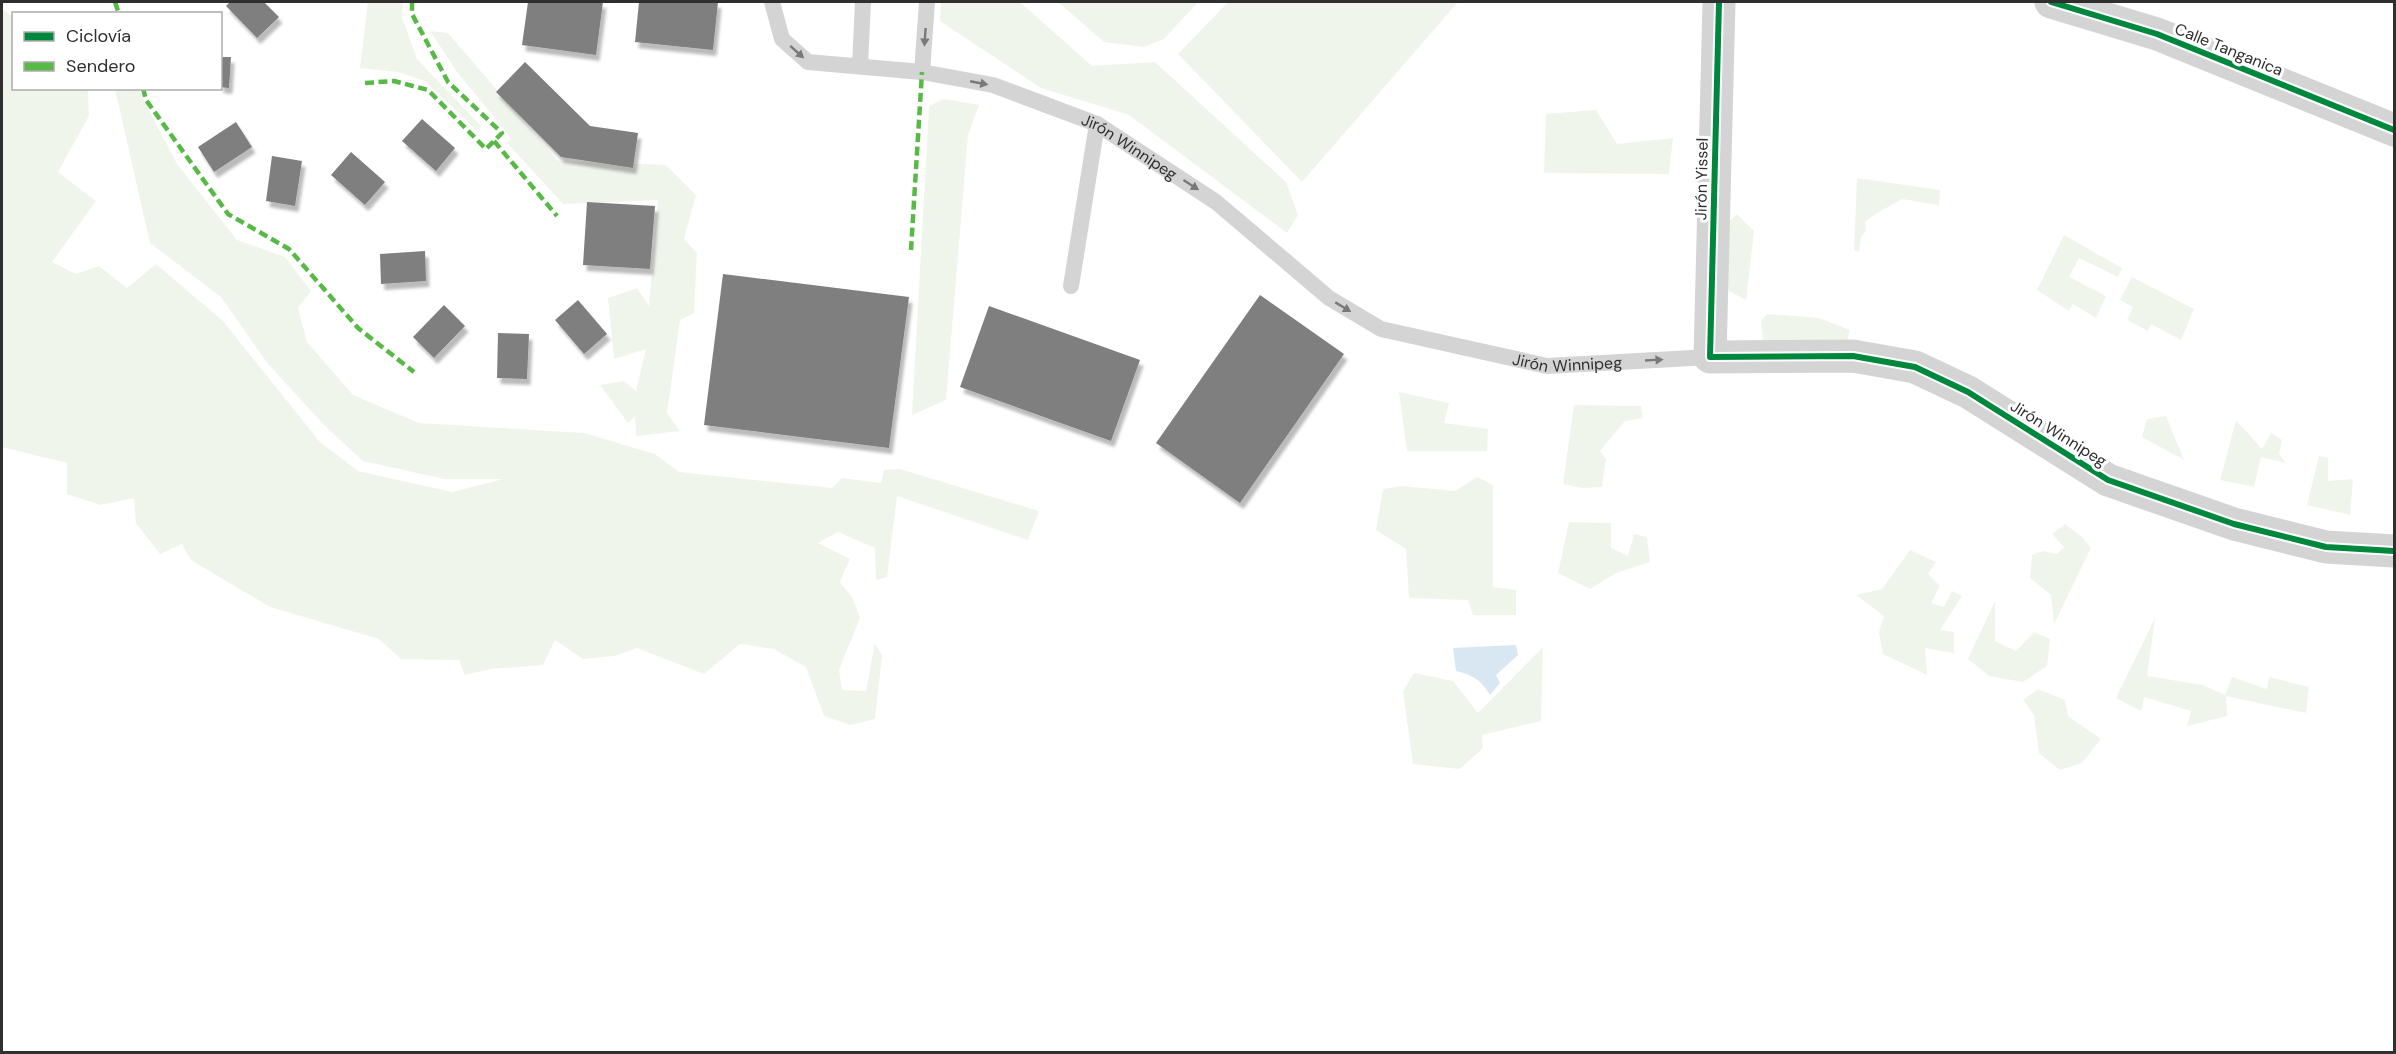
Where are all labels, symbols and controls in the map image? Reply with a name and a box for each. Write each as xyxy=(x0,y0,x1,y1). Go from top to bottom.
legend xyxy=(12,12,222,90)
street label: Calle Tanganica xyxy=(2172,18,2286,81)
text: Ciclovía xyxy=(66,24,131,48)
one-way arrow xyxy=(920,27,929,46)
one-way arrow xyxy=(789,45,804,58)
text: Sendero xyxy=(66,54,136,78)
one-way arrow xyxy=(970,79,989,88)
street label: Jirón Winnipeg xyxy=(1078,109,1181,185)
street label: Jirón Yissel xyxy=(1690,138,1713,220)
one-way arrow xyxy=(1183,180,1199,191)
one-way arrow xyxy=(1335,301,1351,312)
street label: Jirón Winnipeg xyxy=(1511,349,1623,377)
one-way arrow xyxy=(1644,355,1663,365)
street label: Jirón Winnipeg xyxy=(2007,395,2111,471)

